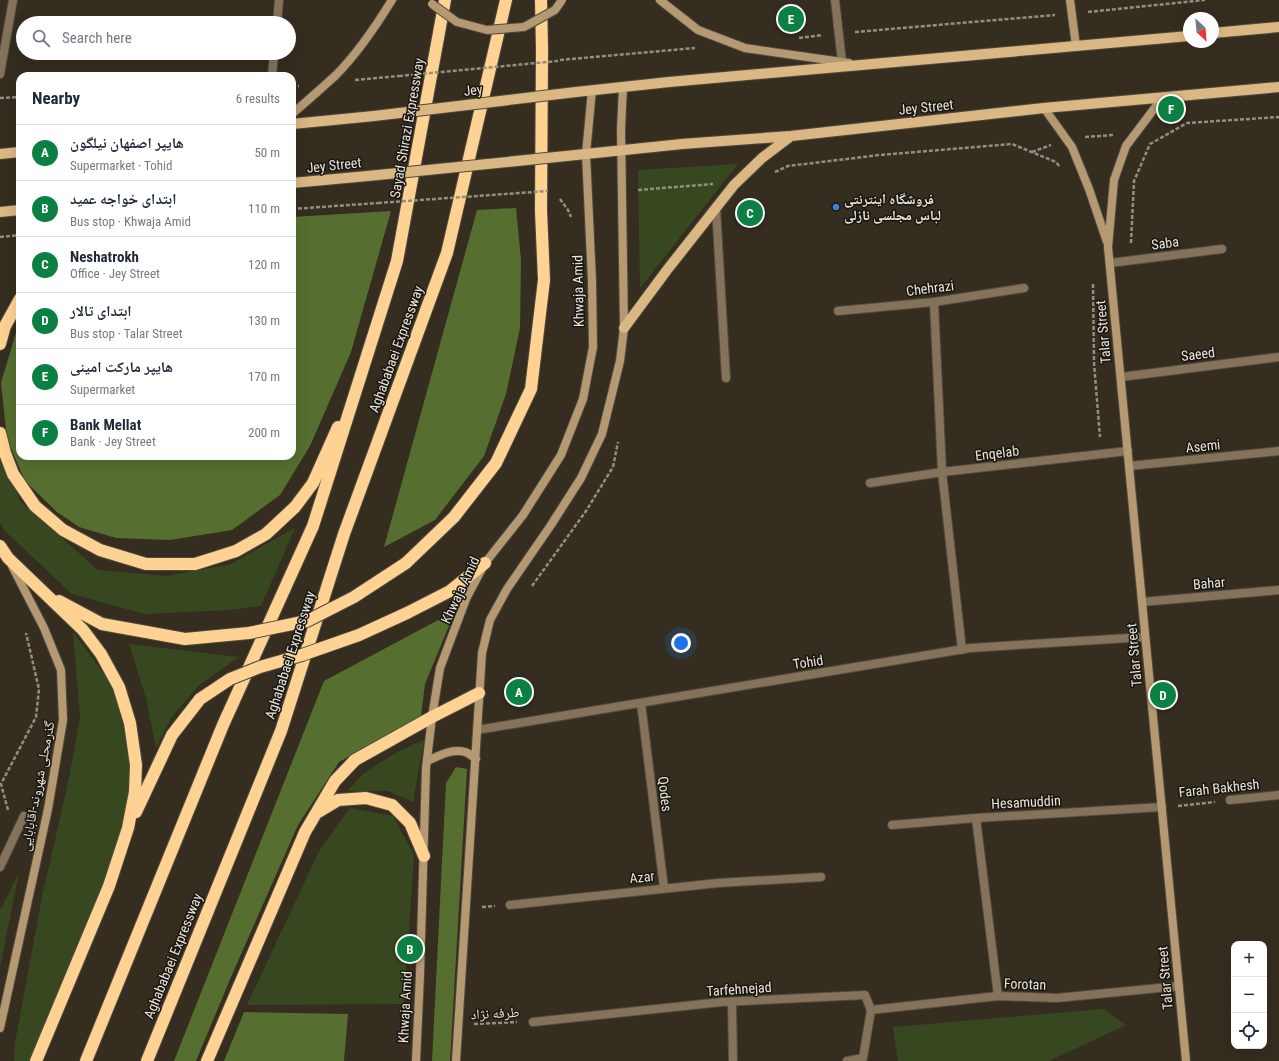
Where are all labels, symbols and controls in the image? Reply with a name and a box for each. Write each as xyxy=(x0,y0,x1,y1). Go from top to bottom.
pin: E xyxy=(778,4,804,34)
north arrow xyxy=(1183,12,1219,48)
search box xyxy=(16,16,296,60)
icon: search xyxy=(30,27,52,49)
text: Search here xyxy=(62,29,132,47)
street label: Sayad Shirazi Expressway xyxy=(387,57,427,199)
street label: Jey xyxy=(463,81,484,99)
text: Nearby xyxy=(32,88,80,108)
text: 6 results xyxy=(236,91,280,106)
pin: F xyxy=(1158,94,1184,124)
street label: Jey Street xyxy=(898,96,954,118)
text: هایپر اصفهان نیلگون xyxy=(70,134,184,152)
text: A xyxy=(41,145,49,160)
text: 50 m xyxy=(254,145,280,160)
street label: Jey Street xyxy=(306,154,362,176)
text: Supermarket · Tohid xyxy=(70,158,172,173)
text: ابتدای خواجه عمید xyxy=(70,190,176,208)
place label: فروشگاه اینترنتی لباس مجلسی نازلی xyxy=(844,191,941,224)
pin: C xyxy=(737,198,763,228)
text: B xyxy=(41,201,49,216)
text: 110 m xyxy=(248,201,280,216)
marker: فروشگاه اینترنتی لباس مجلسی نازلی xyxy=(831,202,841,212)
text: Bus stop · Khwaja Amid xyxy=(70,214,191,229)
street label: Saba xyxy=(1150,233,1180,253)
text: Neshatrokh xyxy=(70,248,139,266)
street label: Khwaja Amid xyxy=(569,255,587,327)
text: C xyxy=(41,257,49,272)
text: 120 m xyxy=(248,257,280,272)
text: Office · Jey Street xyxy=(70,266,160,281)
street label: Chehrazi xyxy=(905,277,955,299)
street label: Aghababaei Expressway xyxy=(366,283,426,415)
street label: Talar Street xyxy=(1092,300,1114,364)
text: ابتدای تالار xyxy=(70,302,132,320)
text: D xyxy=(41,313,49,328)
text: 130 m xyxy=(248,313,280,328)
text: Bus stop · Talar Street xyxy=(70,326,183,341)
street label: Saeed xyxy=(1180,344,1216,364)
text: هایپر مارکت امینی xyxy=(70,358,173,376)
text: E xyxy=(42,369,48,384)
text: 170 m xyxy=(248,369,280,384)
text: Supermarket xyxy=(70,382,135,397)
text: Bank Mellat xyxy=(70,416,141,434)
text: F xyxy=(42,425,48,440)
text: 200 m xyxy=(248,425,280,440)
text: Bank · Jey Street xyxy=(70,434,156,449)
street label: Asemi xyxy=(1185,436,1221,456)
street label: Enqelab xyxy=(974,442,1020,464)
street label: Khwaja Amid xyxy=(438,554,482,626)
street label: Bahar xyxy=(1192,574,1226,592)
street label: Aghababaei Expressway xyxy=(262,589,318,721)
street label: Talar Street xyxy=(1123,623,1145,687)
your location xyxy=(671,633,691,653)
street label: Tohid xyxy=(792,652,824,672)
pin: A xyxy=(506,677,532,707)
pin: D xyxy=(1150,680,1176,710)
street label: گذرمحلی شهروند-اقابابایی xyxy=(17,719,59,853)
street label: Qodes xyxy=(655,775,675,813)
street label: Farah Bakhesh xyxy=(1178,776,1260,800)
street label: Hesamuddin xyxy=(991,792,1061,812)
street label: Azar xyxy=(629,868,655,886)
street label: Aghababaei Expressway xyxy=(141,891,206,1021)
pin: B xyxy=(397,934,423,964)
map controls xyxy=(1231,941,1267,1049)
button: + xyxy=(1231,941,1267,977)
street label: Talar Street xyxy=(1154,946,1176,1010)
street label: Khwaja Amid xyxy=(395,971,415,1043)
street label: Forotan xyxy=(1004,975,1046,993)
button: − xyxy=(1231,977,1267,1013)
street label: Tarfehnejad xyxy=(706,979,772,999)
street label: طرفه نژاد xyxy=(470,1004,520,1023)
button: locate xyxy=(1231,1013,1267,1049)

